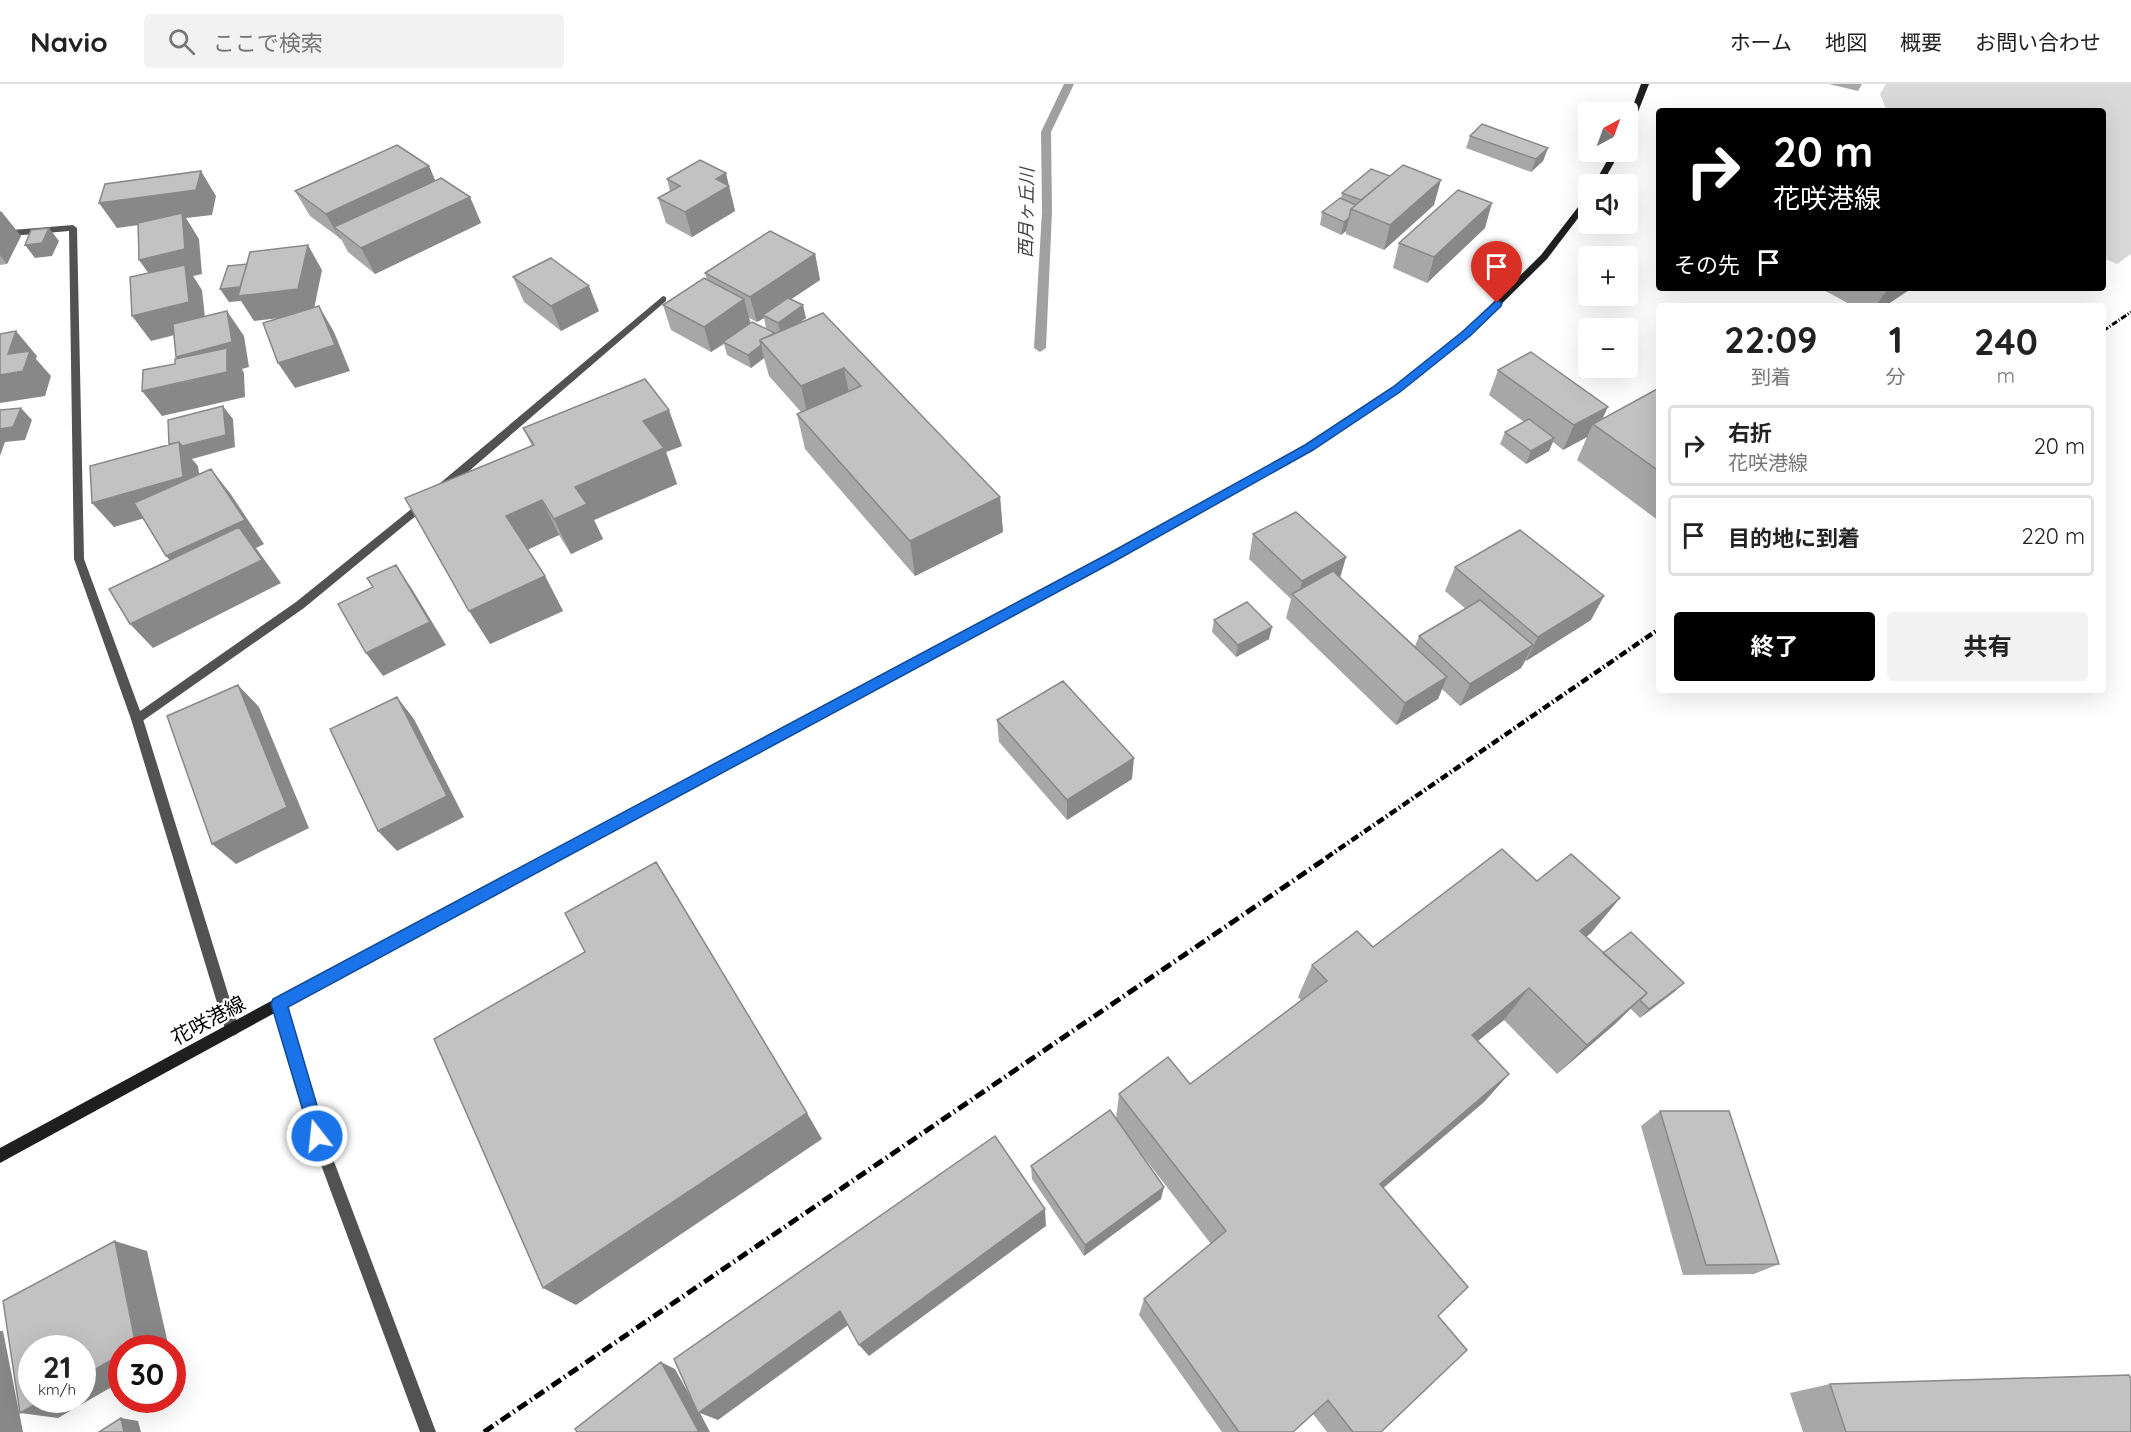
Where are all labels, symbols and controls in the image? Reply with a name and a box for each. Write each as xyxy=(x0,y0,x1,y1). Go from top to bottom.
search box xyxy=(144,14,564,68)
text: Navio xyxy=(30,24,108,59)
icon: search xyxy=(165,25,198,58)
text: ここで検索 xyxy=(213,29,323,57)
text: ホーム xyxy=(1730,29,1792,55)
text: 地図 xyxy=(1825,29,1867,55)
text: 概要 xyxy=(1900,29,1942,55)
text: お問い合わせ xyxy=(1975,29,2101,55)
north arrow xyxy=(1578,102,1638,162)
map controls xyxy=(1578,102,1638,378)
text: 20 m xyxy=(1773,125,1873,178)
icon: right xyxy=(1674,132,1752,210)
water label: 西月ヶ丘川 xyxy=(1014,166,1038,258)
button: sound xyxy=(1578,174,1638,234)
text: 花咲港線 xyxy=(1773,181,1881,215)
pin xyxy=(1471,241,1522,303)
button: + xyxy=(1578,246,1638,306)
icon: arrive xyxy=(1752,246,1785,279)
icon: arrive xyxy=(1480,250,1513,283)
text: その先 xyxy=(1674,251,1740,279)
text: 22:09 xyxy=(1724,317,1818,362)
text: 1 xyxy=(1889,317,1903,362)
button: − xyxy=(1578,318,1638,378)
text: 240 xyxy=(1974,319,2038,364)
text: m xyxy=(1997,363,2015,388)
text: 到着 xyxy=(1751,364,1791,389)
text: 分 xyxy=(1886,364,1906,389)
text: 右折 xyxy=(1728,419,1772,447)
icon: right xyxy=(1677,429,1710,462)
text: 20 m xyxy=(2034,432,2085,460)
text: 花咲港線 xyxy=(1728,450,1808,475)
icon: arrive xyxy=(1677,519,1710,552)
text: 220 m xyxy=(2021,522,2085,550)
text: 目的地に到着 xyxy=(1728,524,1860,552)
button: 終了 xyxy=(1674,612,1875,681)
button: 共有 xyxy=(1887,612,2088,681)
street label: 花咲港線 xyxy=(167,990,249,1050)
position arrow xyxy=(285,1104,349,1168)
speed limit sign: 30 xyxy=(108,1335,186,1413)
text: 21 xyxy=(43,1348,71,1386)
text: km/h xyxy=(38,1380,76,1399)

